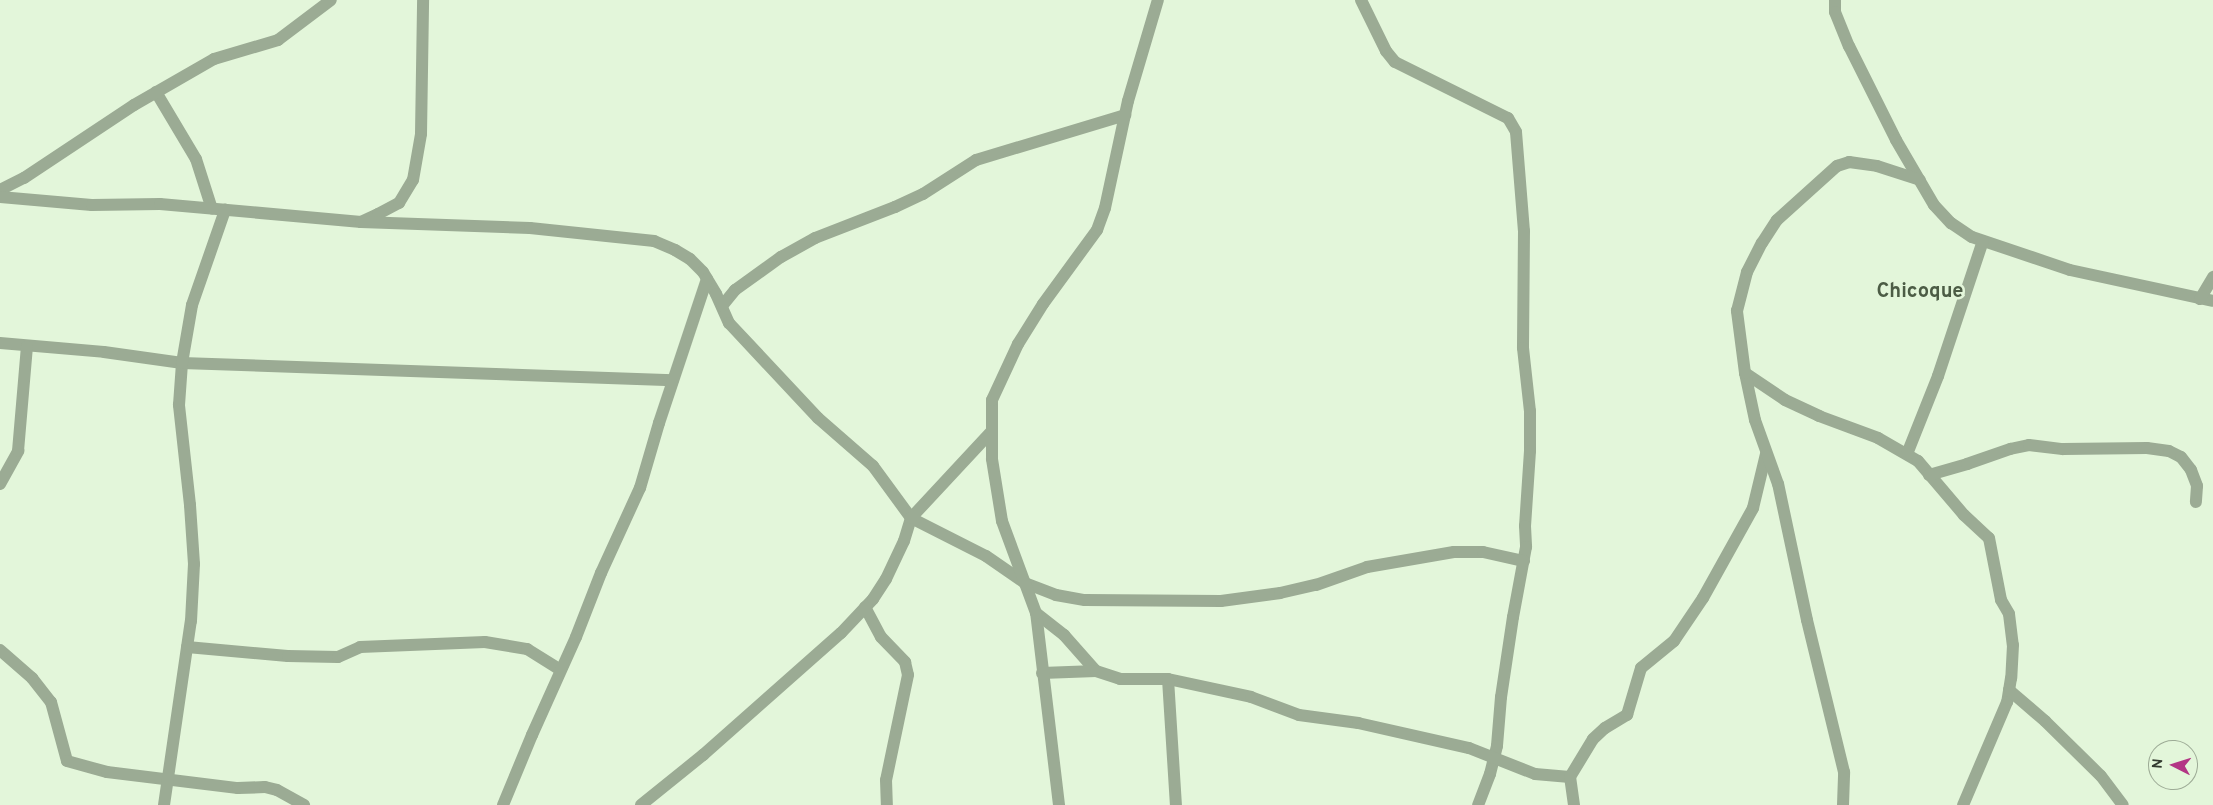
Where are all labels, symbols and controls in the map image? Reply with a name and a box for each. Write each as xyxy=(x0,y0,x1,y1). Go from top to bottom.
district label: Chicoque xyxy=(1877,280,1963,304)
north arrow xyxy=(2148,740,2198,790)
text: N xyxy=(2150,758,2167,769)

